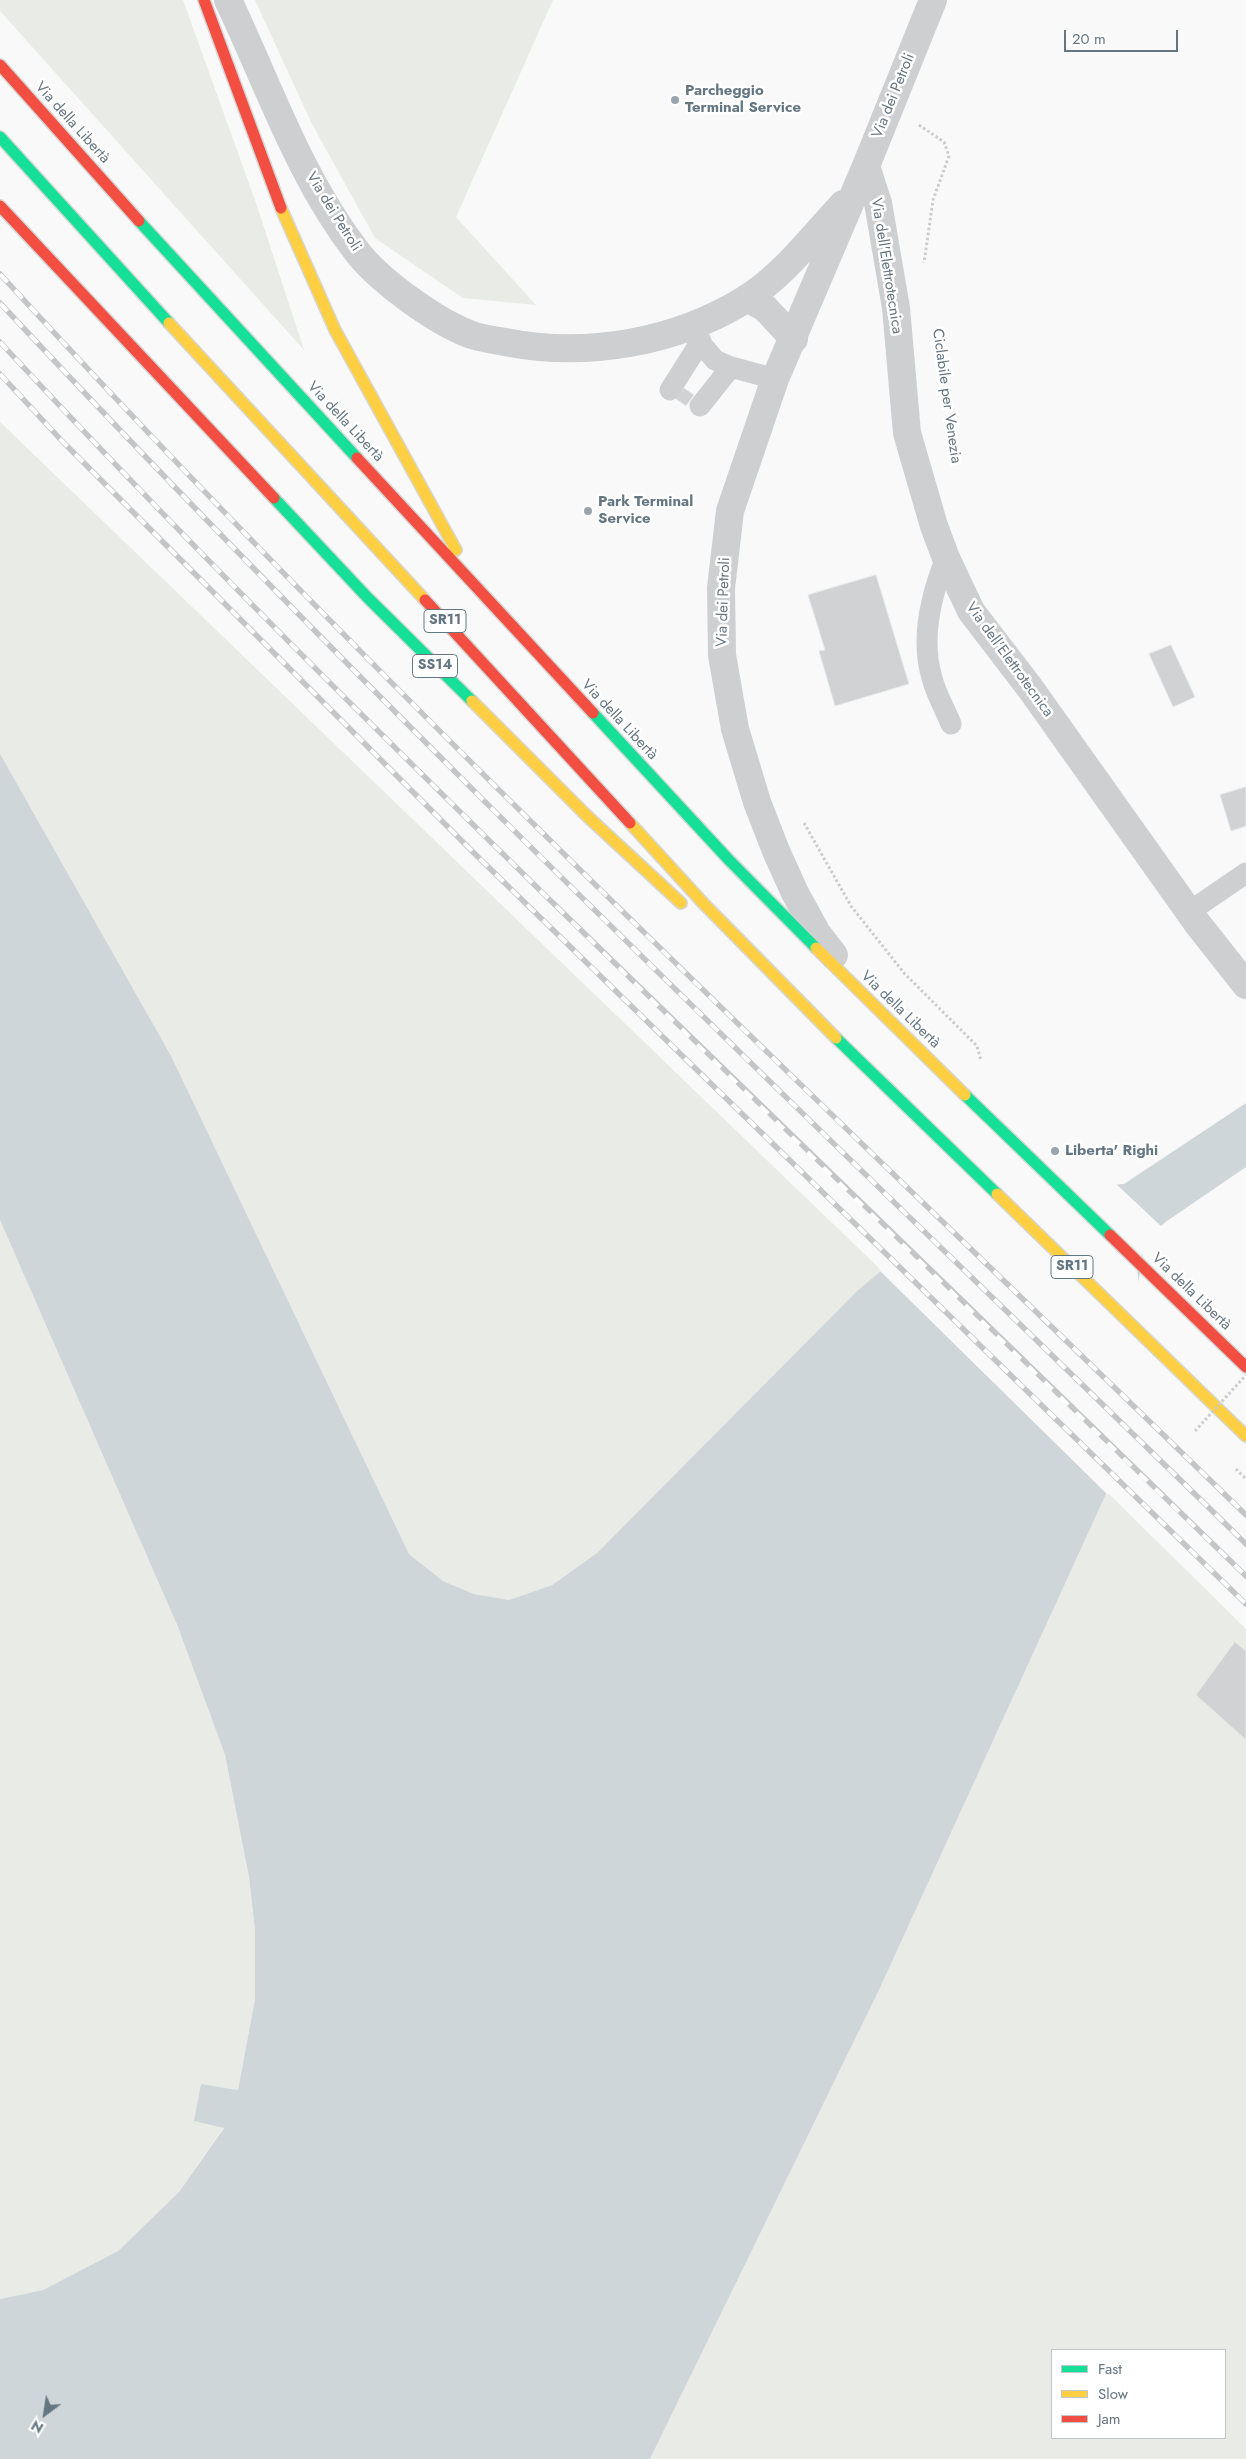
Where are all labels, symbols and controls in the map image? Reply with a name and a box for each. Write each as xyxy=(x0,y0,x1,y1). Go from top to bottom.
scale bar xyxy=(1066,20,1180,52)
text: 20 m xyxy=(1072,28,1106,50)
street label: Via dei Petroli xyxy=(869,51,919,141)
street label: Via della Libertà xyxy=(31,79,113,167)
place label: Parcheggio Terminal Service xyxy=(685,82,801,117)
marker: Parcheggio Terminal Service xyxy=(669,94,681,106)
street label: Via dei Petroli xyxy=(302,169,364,255)
street label: Via dell'Elettrotecnica xyxy=(866,197,906,335)
street label: Ciclabile per Venezia xyxy=(928,327,964,465)
street label: Via della Libertà xyxy=(303,378,387,466)
place label: Park Terminal Service xyxy=(598,493,693,528)
marker: Park Terminal Service xyxy=(582,505,594,517)
street label: Via dei Petroli xyxy=(713,557,735,647)
street label: Via dell'Elettrotecnica xyxy=(961,599,1057,721)
road number: SR11 xyxy=(424,610,466,632)
road number: SS14 xyxy=(412,654,458,678)
street label: Via della Libertà xyxy=(577,676,661,764)
street label: Via della Libertà xyxy=(857,968,943,1052)
place label: Liberta' Righi xyxy=(1065,1142,1158,1160)
marker: Liberta' Righi xyxy=(1049,1145,1061,1157)
street label: Via della Libertà xyxy=(1148,1250,1234,1334)
road number: SR11 xyxy=(1051,1256,1093,1278)
legend xyxy=(1051,2349,1226,2439)
text: Fast xyxy=(1098,2358,1122,2380)
text: Slow xyxy=(1098,2383,1128,2405)
north arrow xyxy=(20,2389,70,2439)
text: Jam xyxy=(1098,2408,1121,2430)
text: N xyxy=(27,2415,47,2438)

